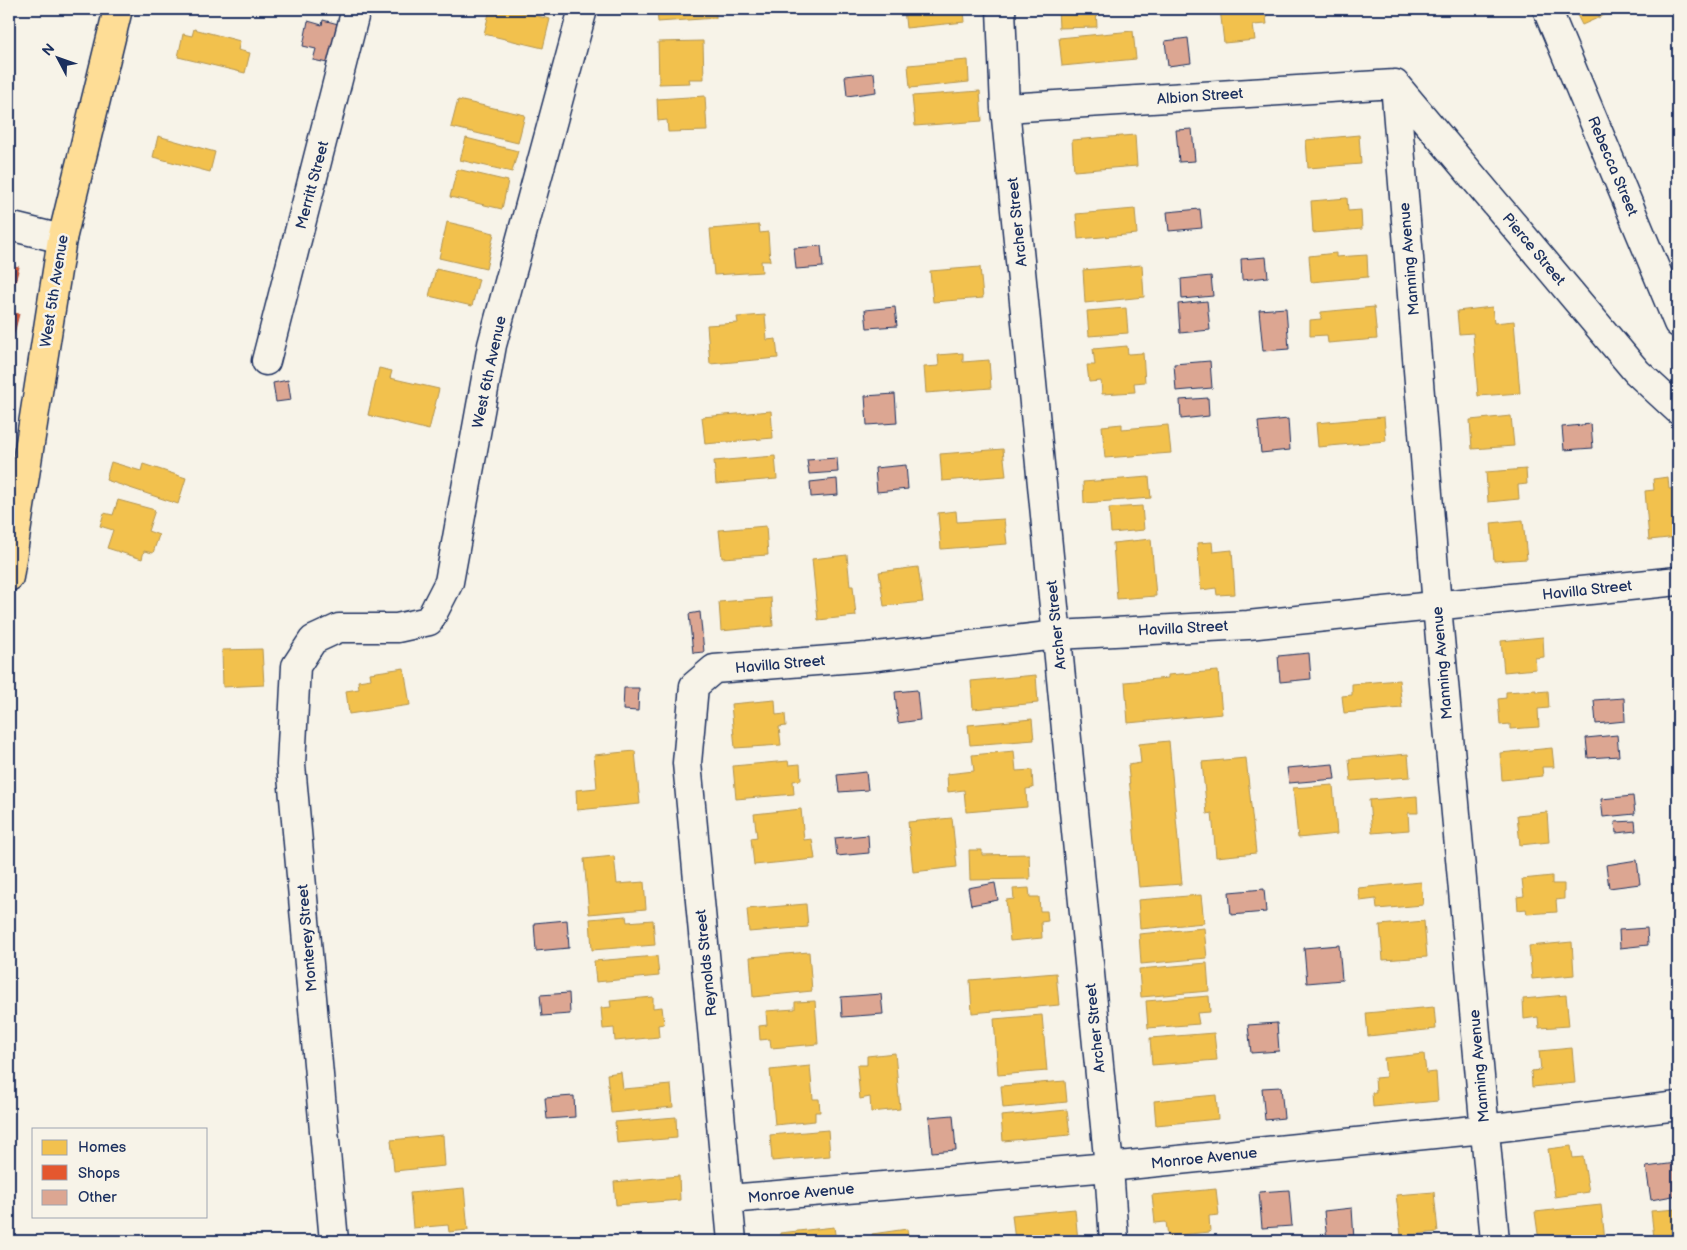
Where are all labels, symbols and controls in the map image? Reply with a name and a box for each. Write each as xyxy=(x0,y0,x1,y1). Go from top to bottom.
north arrow xyxy=(32,32,82,82)
text: N xyxy=(39,40,58,59)
street label: Albion Street xyxy=(1156,84,1244,109)
street label: Rebecca Street xyxy=(1583,114,1642,219)
street label: Merritt Street xyxy=(292,139,333,231)
street label: Archer Street xyxy=(1003,176,1032,268)
street label: Manning Avenue xyxy=(1395,202,1424,316)
street label: Pierce Street xyxy=(1498,209,1570,290)
street label: West 5th Avenue xyxy=(36,233,73,349)
street label: West 6th Avenue xyxy=(468,314,511,430)
street label: Havilla Street xyxy=(1541,576,1633,605)
street label: Archer Street xyxy=(1042,579,1071,671)
street label: Manning Avenue xyxy=(1428,606,1457,720)
street label: Havilla Street xyxy=(1137,617,1229,640)
street label: Havilla Street xyxy=(734,651,826,678)
street label: Monterey Street xyxy=(293,883,322,992)
street label: Reynolds Street xyxy=(691,908,722,1017)
street label: Archer Street xyxy=(1081,982,1110,1074)
street label: Manning Avenue xyxy=(1465,1009,1494,1123)
legend xyxy=(32,1128,208,1218)
text: Homes xyxy=(78,1138,127,1157)
street label: Monroe Avenue xyxy=(1150,1143,1258,1174)
text: Shops xyxy=(78,1164,121,1183)
street label: Monroe Avenue xyxy=(747,1179,855,1208)
text: Other xyxy=(78,1188,117,1207)

